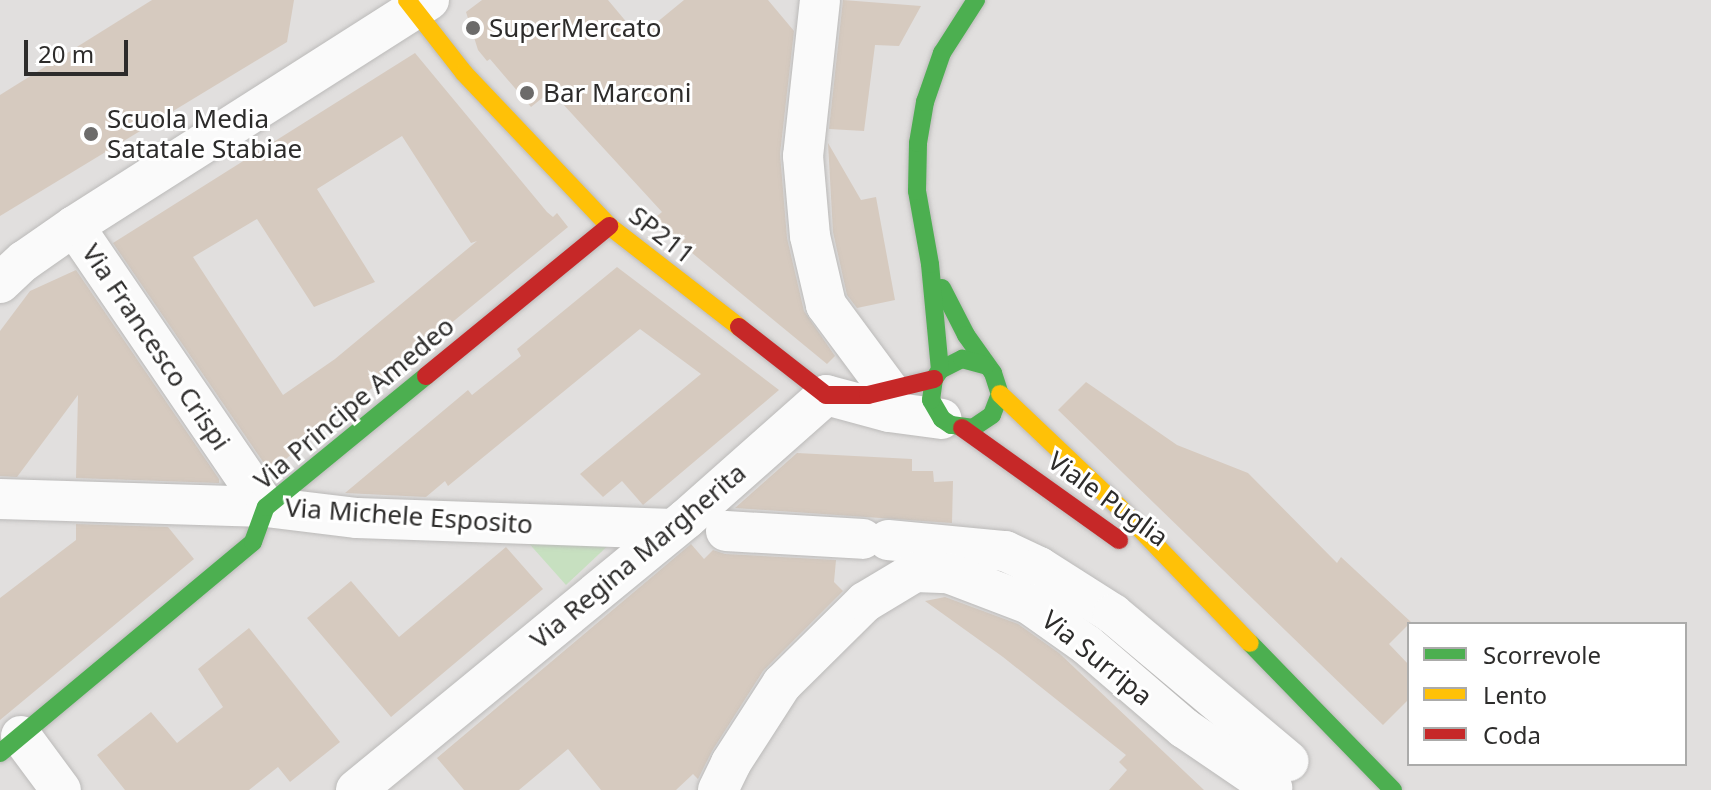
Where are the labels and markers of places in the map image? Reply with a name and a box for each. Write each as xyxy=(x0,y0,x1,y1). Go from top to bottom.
place label: SuperMercato xyxy=(489,12,661,44)
marker: SuperMercato xyxy=(464,19,482,37)
place label: Bar Marconi xyxy=(543,77,691,109)
marker: Bar Marconi xyxy=(518,84,536,102)
place label: Scuola Media Satatale Stabiae xyxy=(107,103,302,164)
marker: Scuola Media Satatale Stabiae xyxy=(82,125,100,143)

